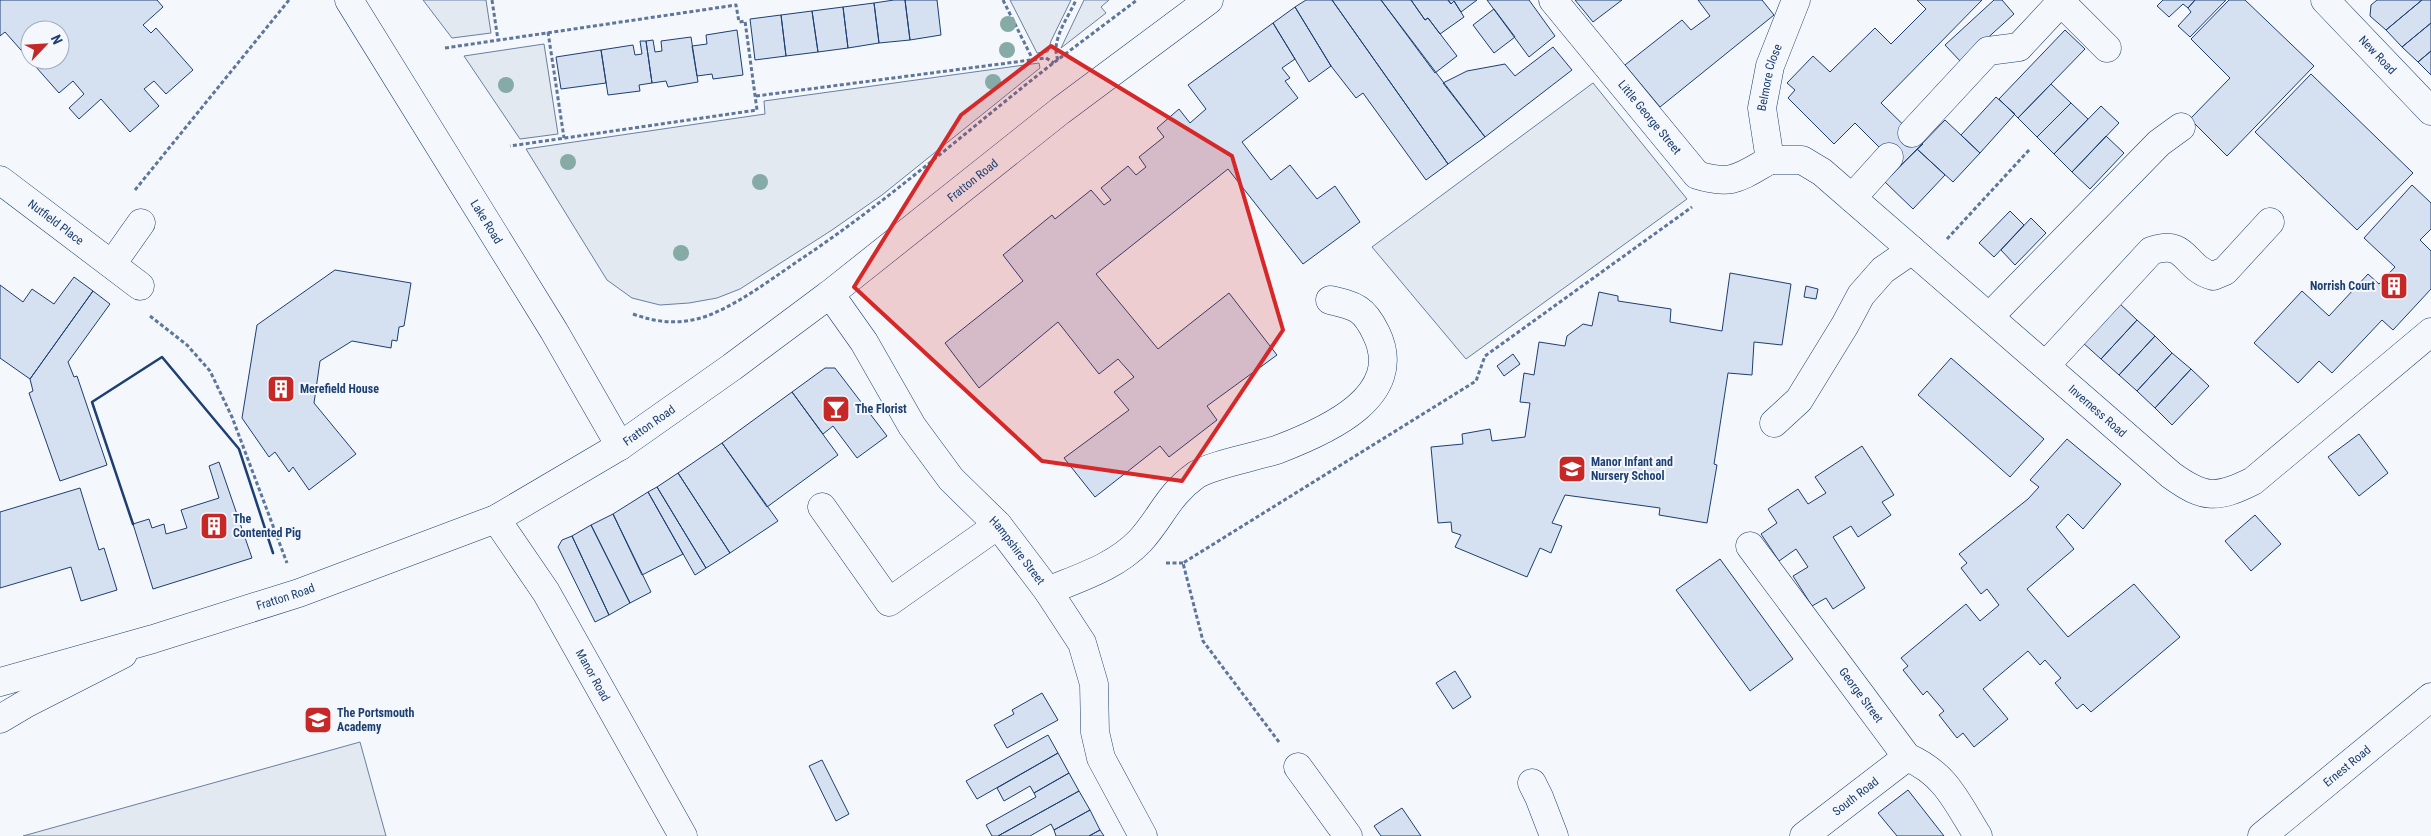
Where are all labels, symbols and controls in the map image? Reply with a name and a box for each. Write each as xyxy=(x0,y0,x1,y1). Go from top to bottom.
north arrow xyxy=(20,20,70,70)
text: N xyxy=(48,32,66,47)
street label: New Road xyxy=(2356,33,2399,77)
street label: Belmore Close xyxy=(1755,42,1785,112)
street label: Little George Street xyxy=(1615,78,1684,157)
street label: Fratton Road xyxy=(945,156,1001,205)
street label: Nutfield Place xyxy=(25,197,87,248)
street label: Lake Road xyxy=(468,197,505,247)
building icon: Norrish Court xyxy=(2379,271,2409,301)
place label: Norrish Court xyxy=(2310,279,2375,293)
building icon: Merefield House xyxy=(266,374,296,404)
place label: Merefield House xyxy=(300,382,379,396)
street label: Inverness Road xyxy=(2065,382,2129,440)
bar icon: The Florist xyxy=(821,394,851,424)
street label: Fratton Road xyxy=(620,402,678,449)
place label: The Florist xyxy=(855,402,907,416)
school or university icon: Manor Infant and Nursery School xyxy=(1557,454,1587,484)
place label: Manor Infant and Nursery School xyxy=(1591,455,1673,483)
building icon: The Contented Pig xyxy=(199,511,229,541)
place label: The Contented Pig xyxy=(233,512,301,540)
street label: Hampshire Street xyxy=(986,513,1048,588)
street label: Fratton Road xyxy=(255,581,317,613)
street label: Manor Road xyxy=(573,647,613,704)
street label: George Street xyxy=(1836,665,1886,726)
school or university icon: The Portsmouth Academy xyxy=(303,705,333,735)
place label: The Portsmouth Academy xyxy=(337,706,414,734)
street label: Ernest Road xyxy=(2321,743,2373,790)
street label: South Road xyxy=(1830,774,1881,819)

